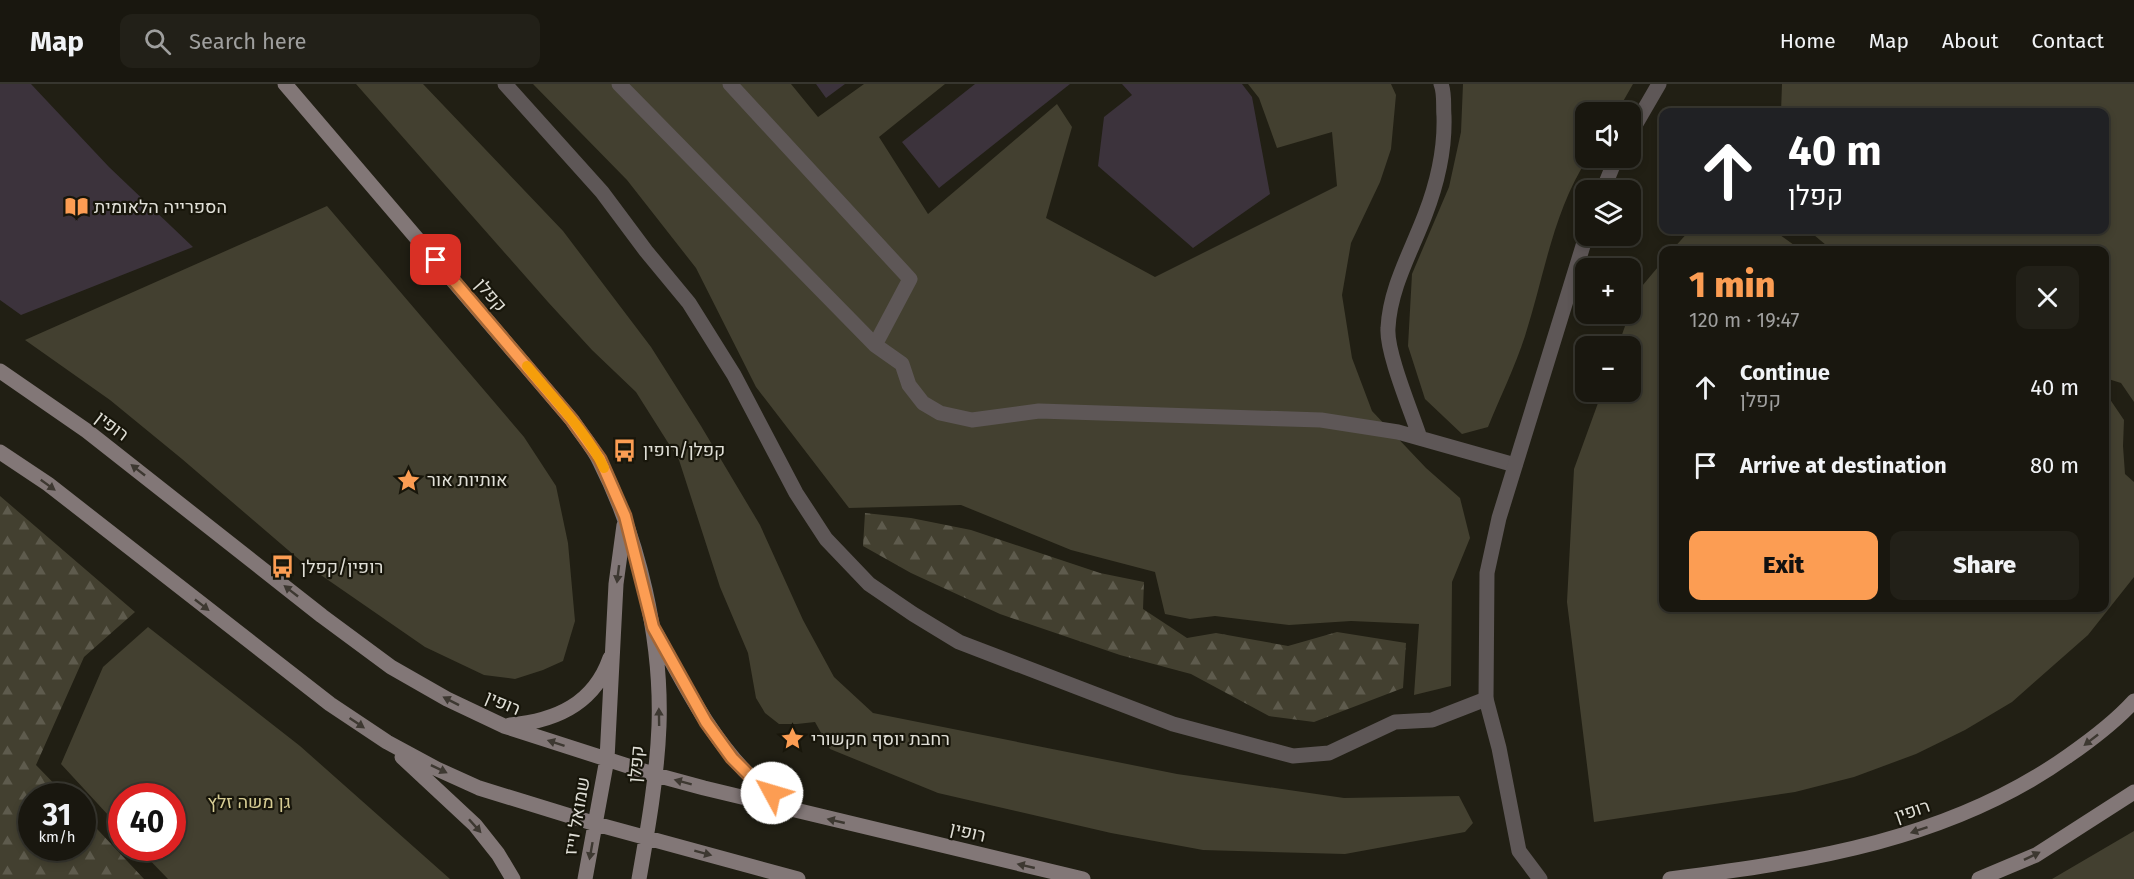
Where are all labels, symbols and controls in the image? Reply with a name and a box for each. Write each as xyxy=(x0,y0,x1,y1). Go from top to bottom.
search box xyxy=(120,14,540,68)
text: Map xyxy=(30,25,84,58)
icon: search xyxy=(141,25,174,58)
text: Search here xyxy=(189,28,307,55)
text: Home xyxy=(1780,28,1836,54)
text: Map xyxy=(1869,28,1909,54)
text: About xyxy=(1942,28,1999,54)
text: Contact xyxy=(2032,28,2104,54)
map controls xyxy=(1575,102,1641,402)
button: sound xyxy=(1575,102,1641,168)
text: 40 m xyxy=(1788,126,1882,176)
icon: ahead xyxy=(1689,132,1767,210)
button: layers xyxy=(1575,180,1641,246)
text: קפלן xyxy=(1788,180,1843,212)
library icon: הספרייה הלאומית xyxy=(63,194,89,220)
place label: הספרייה הלאומית xyxy=(94,196,227,218)
pin xyxy=(410,234,461,285)
icon: arrive xyxy=(419,243,452,276)
button: + xyxy=(1575,258,1641,324)
text: 1 min xyxy=(1689,263,1775,307)
button: close xyxy=(2016,266,2079,329)
street label: קפלן xyxy=(471,274,511,316)
text: 120 m · 19:47 xyxy=(1689,308,1799,332)
button: − xyxy=(1575,336,1641,402)
text: Continue xyxy=(1740,359,1830,386)
icon: ahead xyxy=(1689,371,1722,404)
text: 40 m xyxy=(2030,374,2079,401)
text: קפלן xyxy=(1740,388,1781,412)
street label: רופין xyxy=(91,406,133,446)
bus stop icon: קפלן/רופין xyxy=(612,437,638,463)
place label: קפלן/רופין xyxy=(643,439,725,461)
icon: arrive xyxy=(1689,449,1722,482)
text: Arrive at destination xyxy=(1740,452,1947,479)
text: 80 m xyxy=(2030,452,2079,479)
one-way arrow xyxy=(130,465,145,477)
place icon: אותיות אור xyxy=(396,467,422,493)
place label: אותיות אור xyxy=(427,469,508,491)
one-way arrow xyxy=(40,479,56,491)
button: Exit xyxy=(1689,531,1878,600)
button: Share xyxy=(1890,531,2079,600)
bus stop icon: רופין/קפלן xyxy=(270,554,296,580)
place label: רופין/קפלן xyxy=(301,556,383,578)
one-way arrow xyxy=(613,565,622,584)
one-way arrow xyxy=(283,585,299,598)
one-way arrow xyxy=(194,598,210,611)
street label: רופין xyxy=(482,686,524,720)
one-way arrow xyxy=(443,696,460,705)
one-way arrow xyxy=(654,707,663,726)
one-way arrow xyxy=(349,717,366,728)
place icon: רחבת יוסף חקשורי xyxy=(780,726,806,752)
place label: רחבת יוסף חקשורי xyxy=(811,728,950,750)
one-way arrow xyxy=(2083,733,2098,745)
one-way arrow xyxy=(547,738,565,747)
street label: קפלן xyxy=(623,745,649,783)
position arrow xyxy=(740,761,804,825)
one-way arrow xyxy=(431,765,448,774)
street label: שמואל וייז xyxy=(559,775,595,857)
one-way arrow xyxy=(674,777,692,786)
speed limit sign: 40 xyxy=(108,783,186,861)
park label: גן משה זלץ xyxy=(207,791,291,813)
street label: רופין xyxy=(1891,795,1933,827)
text: 31 xyxy=(43,797,71,833)
one-way arrow xyxy=(827,815,845,825)
street label: רופין xyxy=(948,817,988,847)
one-way arrow xyxy=(468,819,482,834)
one-way arrow xyxy=(1910,825,1928,835)
text: km/h xyxy=(38,828,76,846)
one-way arrow xyxy=(586,842,595,861)
one-way arrow xyxy=(694,849,712,859)
one-way arrow xyxy=(2024,851,2041,860)
one-way arrow xyxy=(1016,860,1035,870)

